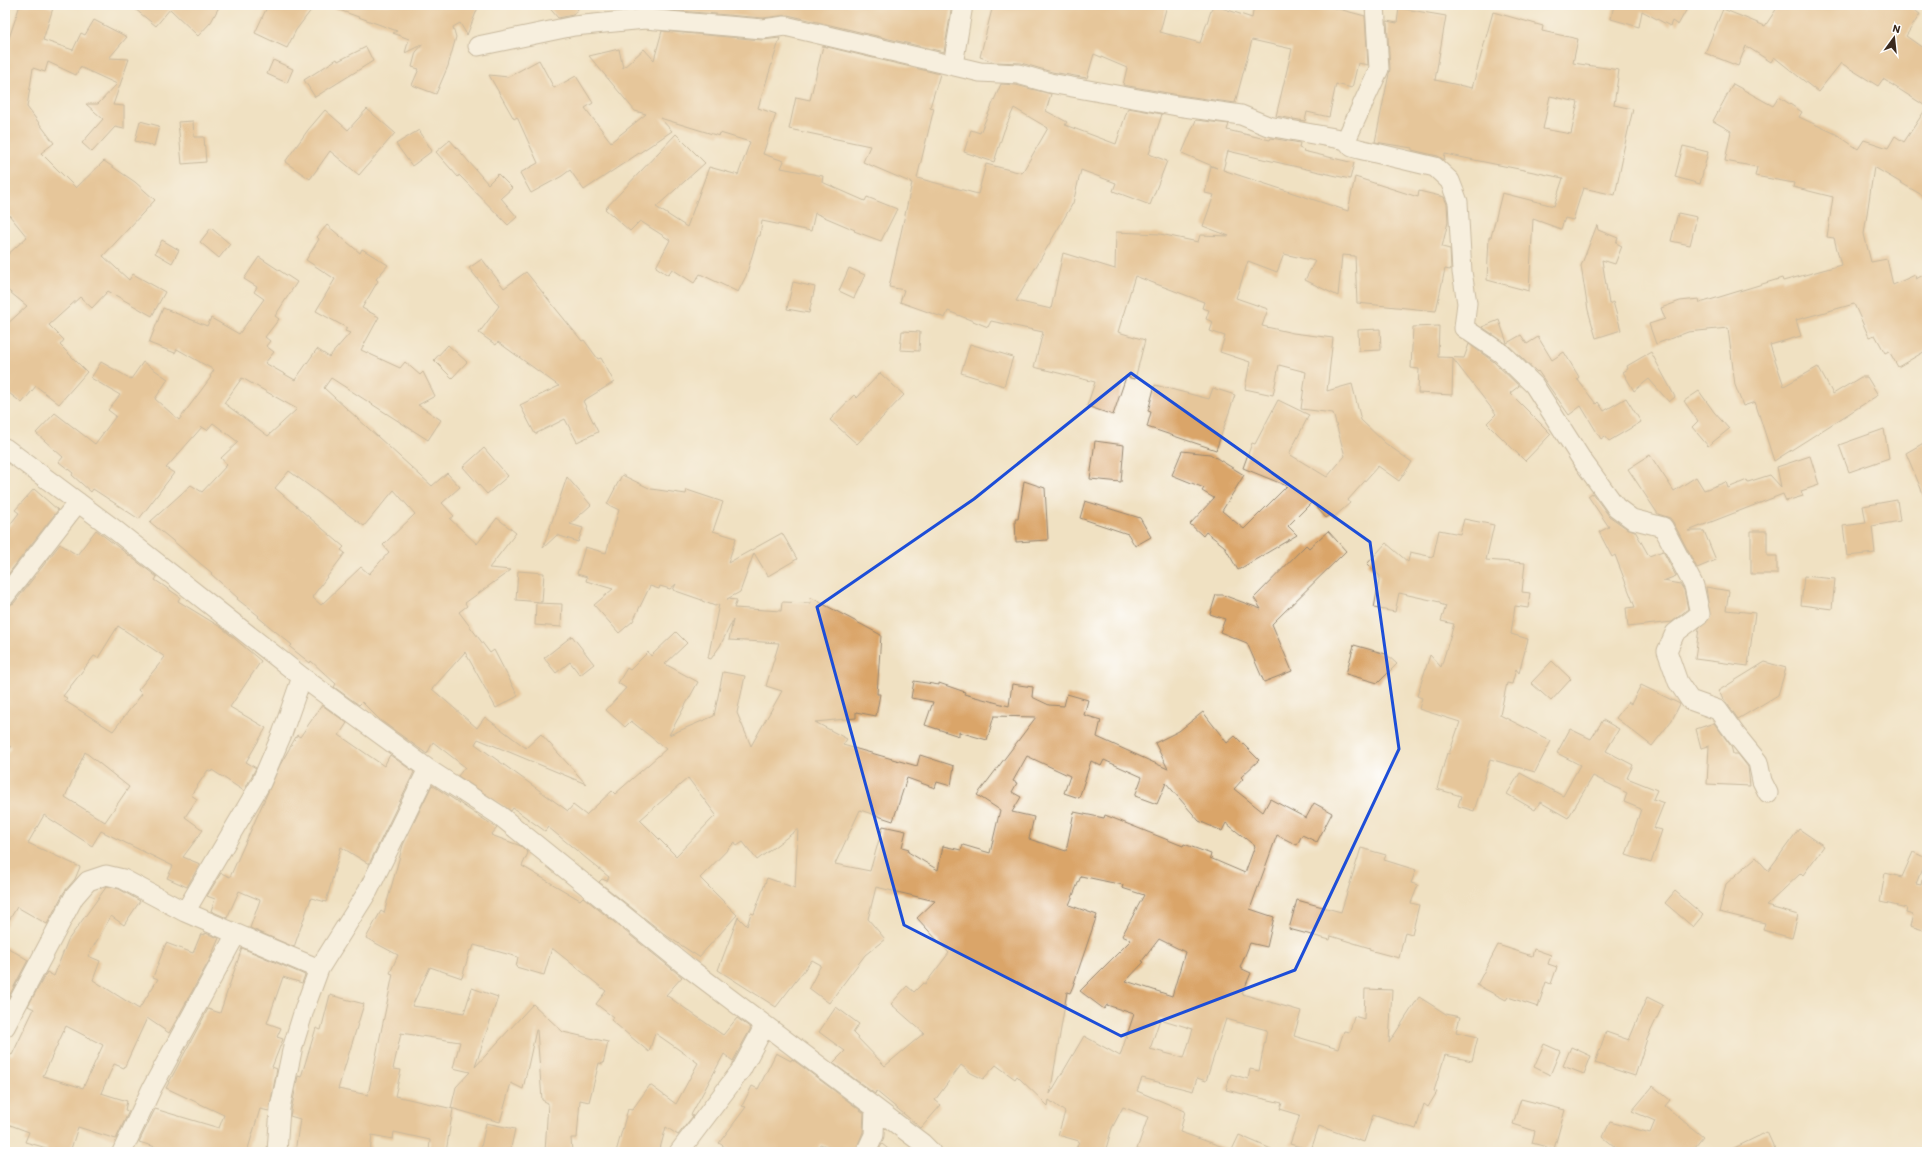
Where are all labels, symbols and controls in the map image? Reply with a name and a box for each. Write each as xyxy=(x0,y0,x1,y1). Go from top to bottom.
north arrow xyxy=(1874,18,1914,58)
text: N xyxy=(1891,22,1902,36)

